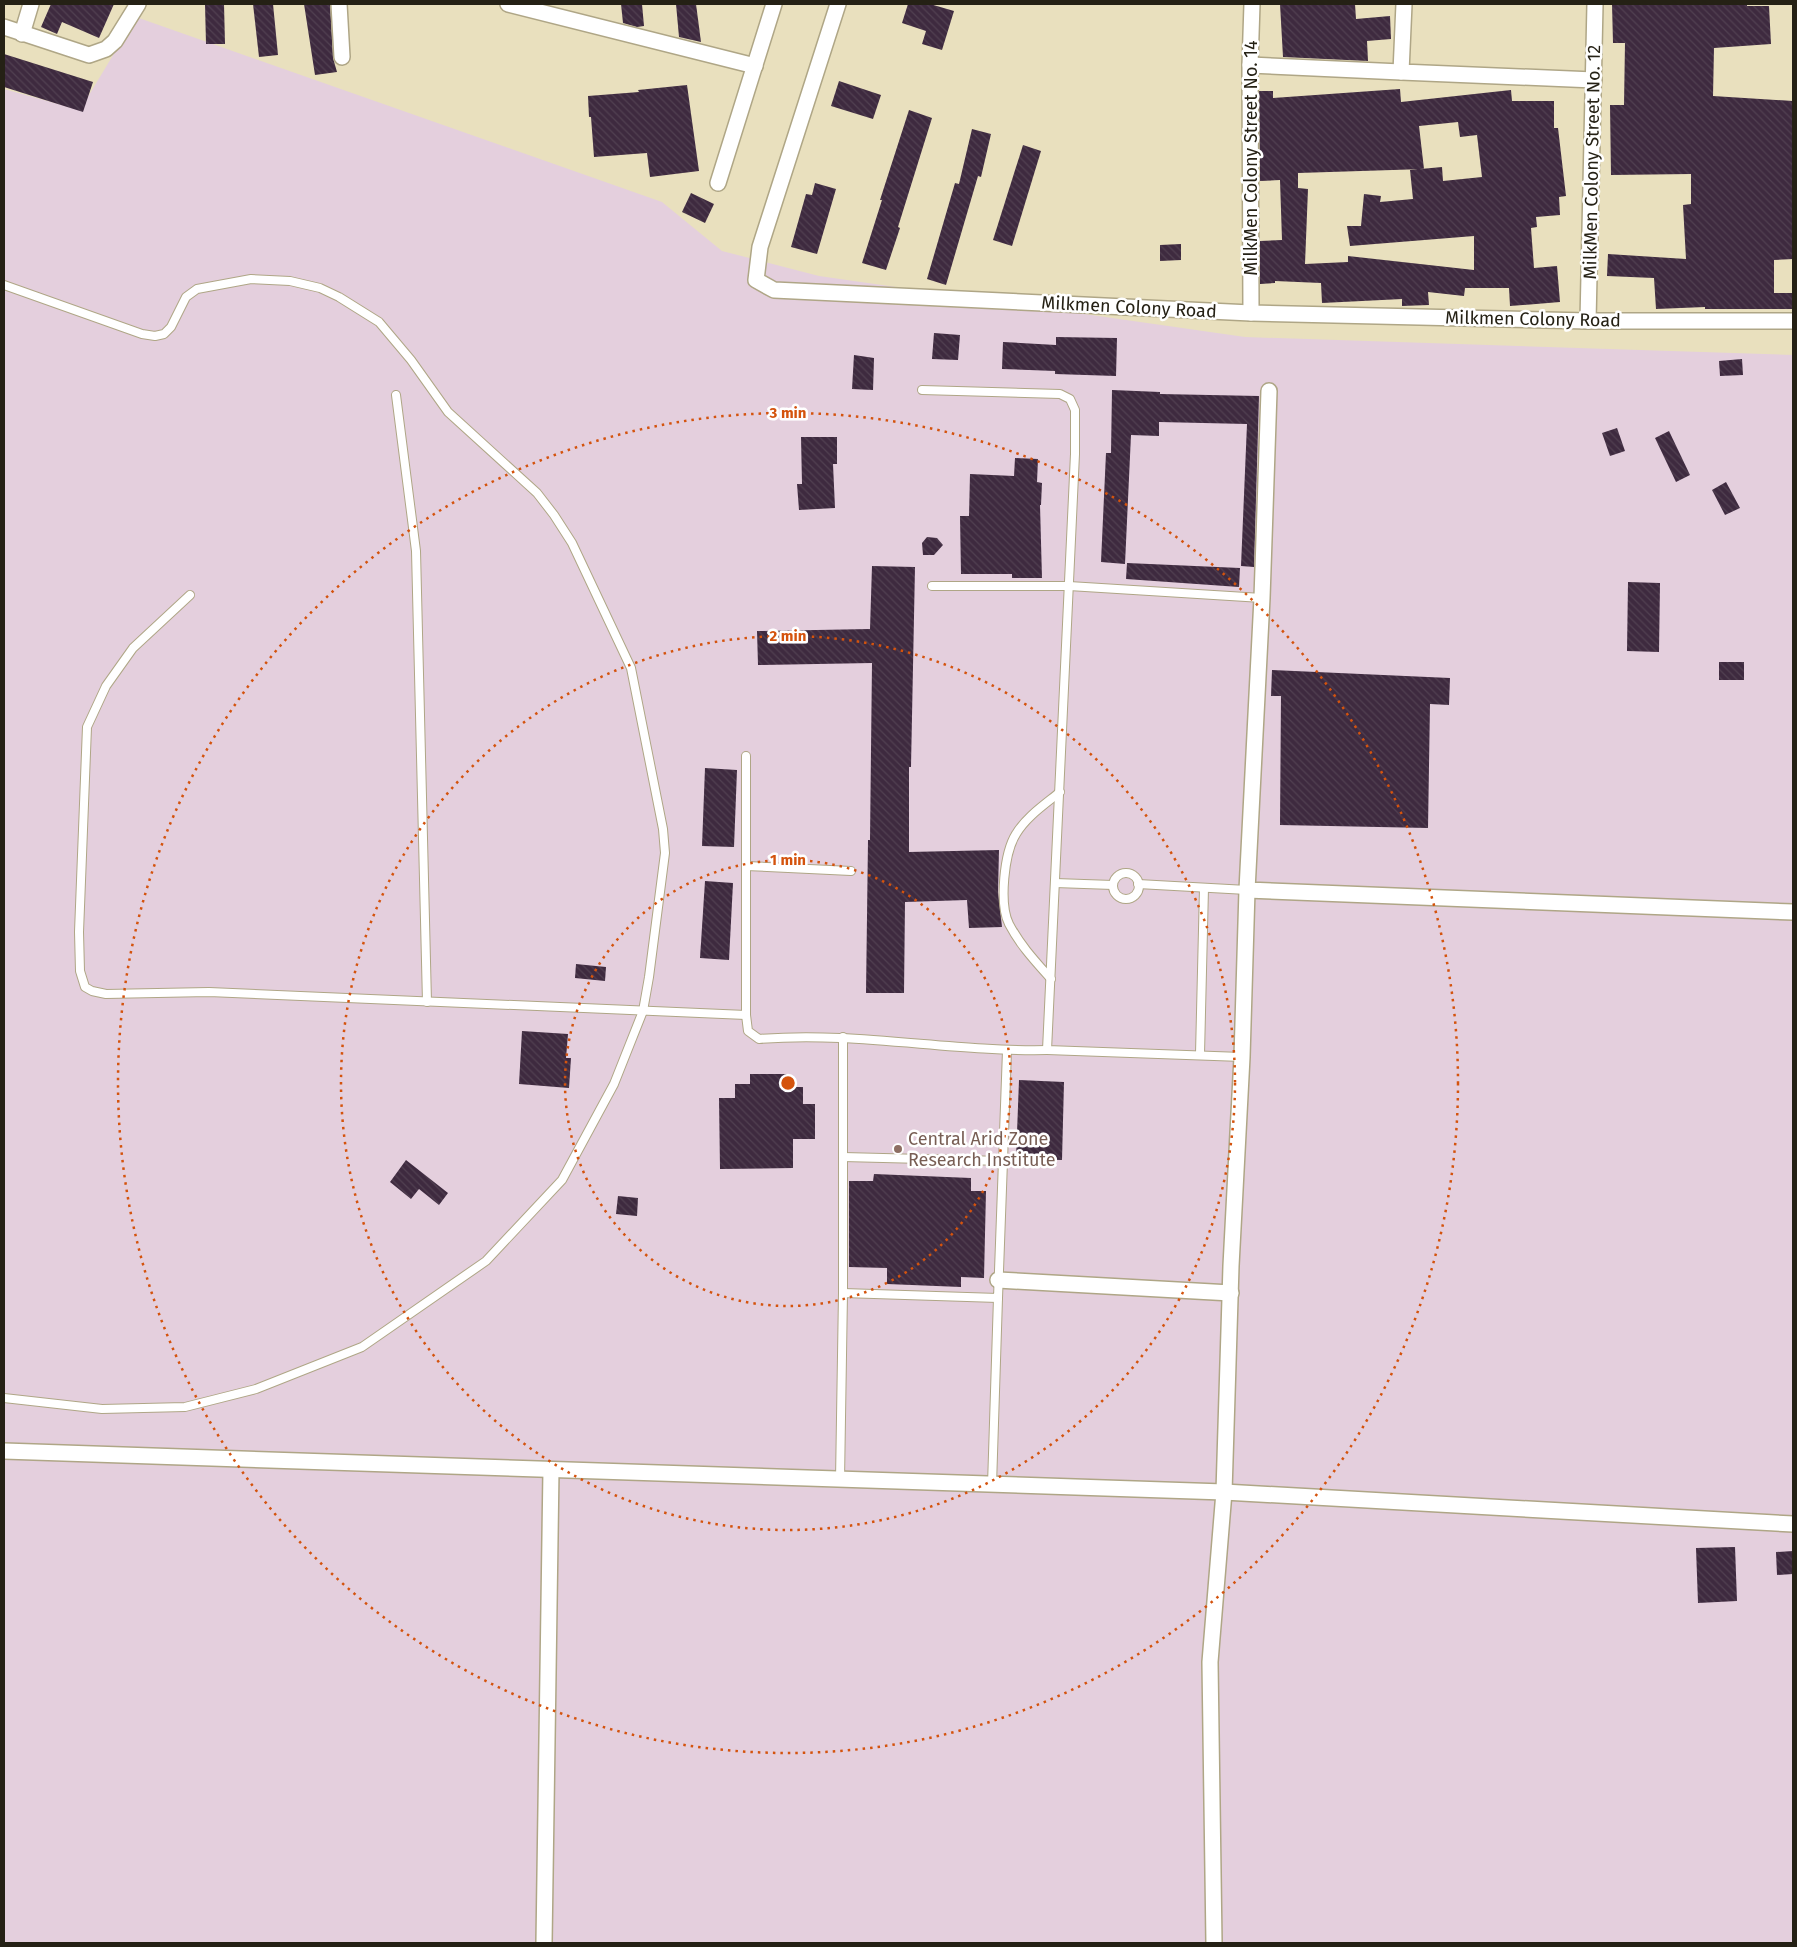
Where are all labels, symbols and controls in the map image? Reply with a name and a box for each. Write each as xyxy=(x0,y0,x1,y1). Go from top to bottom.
street label: MilkMen Colony Street No. 14 xyxy=(1240,40,1262,276)
street label: MilkMen Colony Street No. 12 xyxy=(1579,44,1605,280)
street label: Milkmen Colony Road xyxy=(1041,291,1217,323)
street label: Milkmen Colony Road xyxy=(1445,306,1621,332)
text: 3 min xyxy=(769,404,806,422)
text: 2 min xyxy=(770,627,806,645)
text: 1 min xyxy=(770,851,806,869)
centre of rings xyxy=(779,1074,797,1092)
place label: Central Arid Zone Research Institute xyxy=(908,1128,1055,1171)
marker: Central Arid Zone Research Institute xyxy=(892,1143,904,1155)

